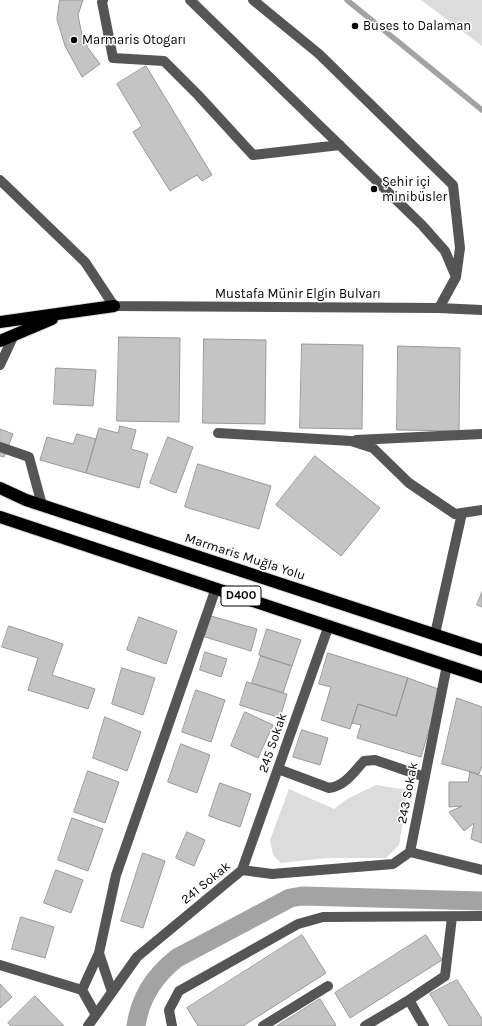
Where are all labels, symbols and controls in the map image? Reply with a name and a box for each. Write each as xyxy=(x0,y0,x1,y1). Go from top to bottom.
place label: Buses to Dalaman xyxy=(363,18,471,34)
marker: Buses to Dalaman xyxy=(350,21,360,31)
place label: Marmaris Otogarı xyxy=(82,32,186,48)
marker: Marmaris Otogarı xyxy=(69,35,79,45)
place label: Șehir içi minibüsler xyxy=(382,174,447,205)
marker: Șehir içi minibüsler xyxy=(369,184,379,194)
street label: Mustafa Münir Elgin Bulvarı xyxy=(215,286,381,302)
street label: Marmaris Muğla Yolu xyxy=(183,530,307,584)
road number: D400 xyxy=(221,586,261,606)
street label: 245 Sokak xyxy=(256,711,290,775)
street label: 243 Sokak xyxy=(394,761,422,825)
street label: 241 Sokak xyxy=(178,858,234,908)

